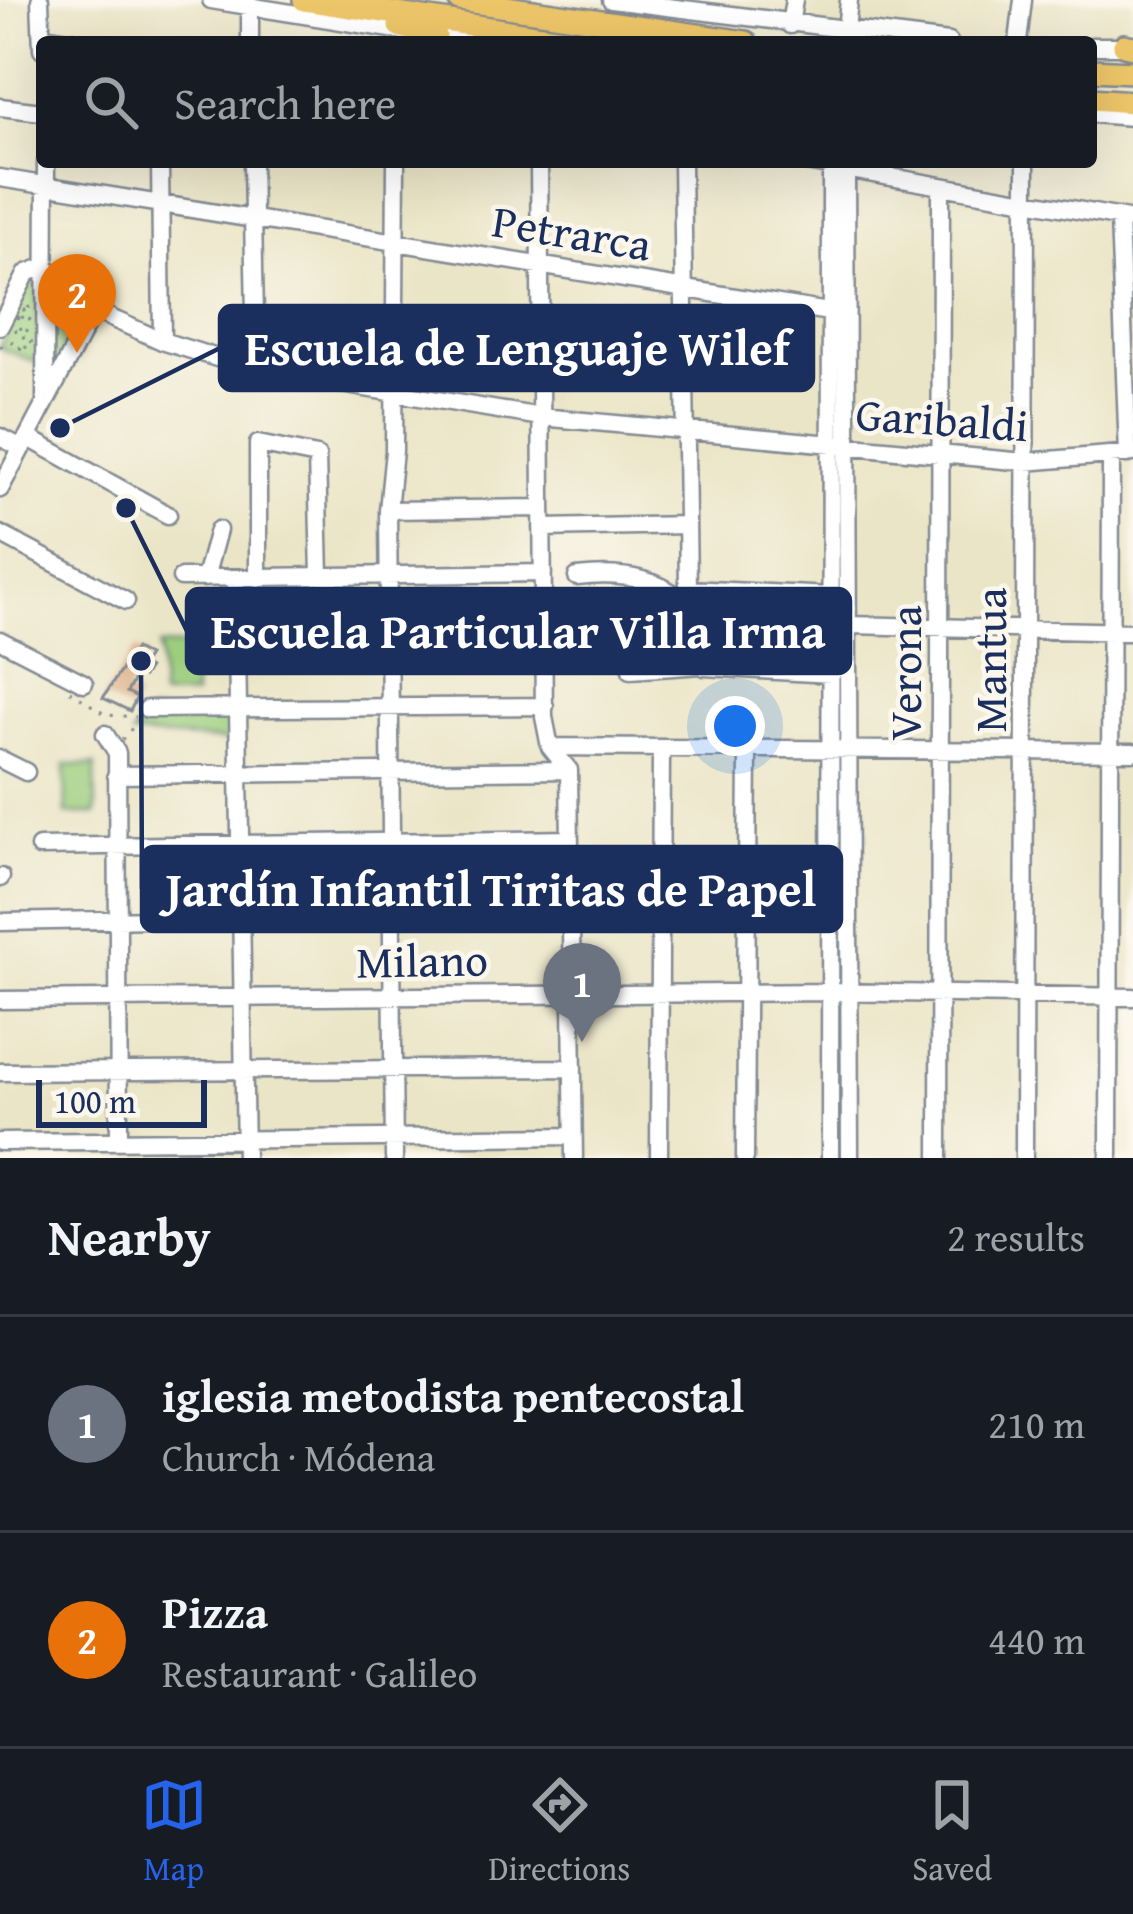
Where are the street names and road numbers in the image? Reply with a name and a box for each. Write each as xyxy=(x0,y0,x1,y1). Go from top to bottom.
street label: Petrarca xyxy=(488,187,656,277)
street label: Garibaldi xyxy=(854,381,1030,457)
street label: Mantua xyxy=(957,588,1022,732)
street label: Verona xyxy=(872,605,937,741)
street label: Milano xyxy=(356,926,488,994)

